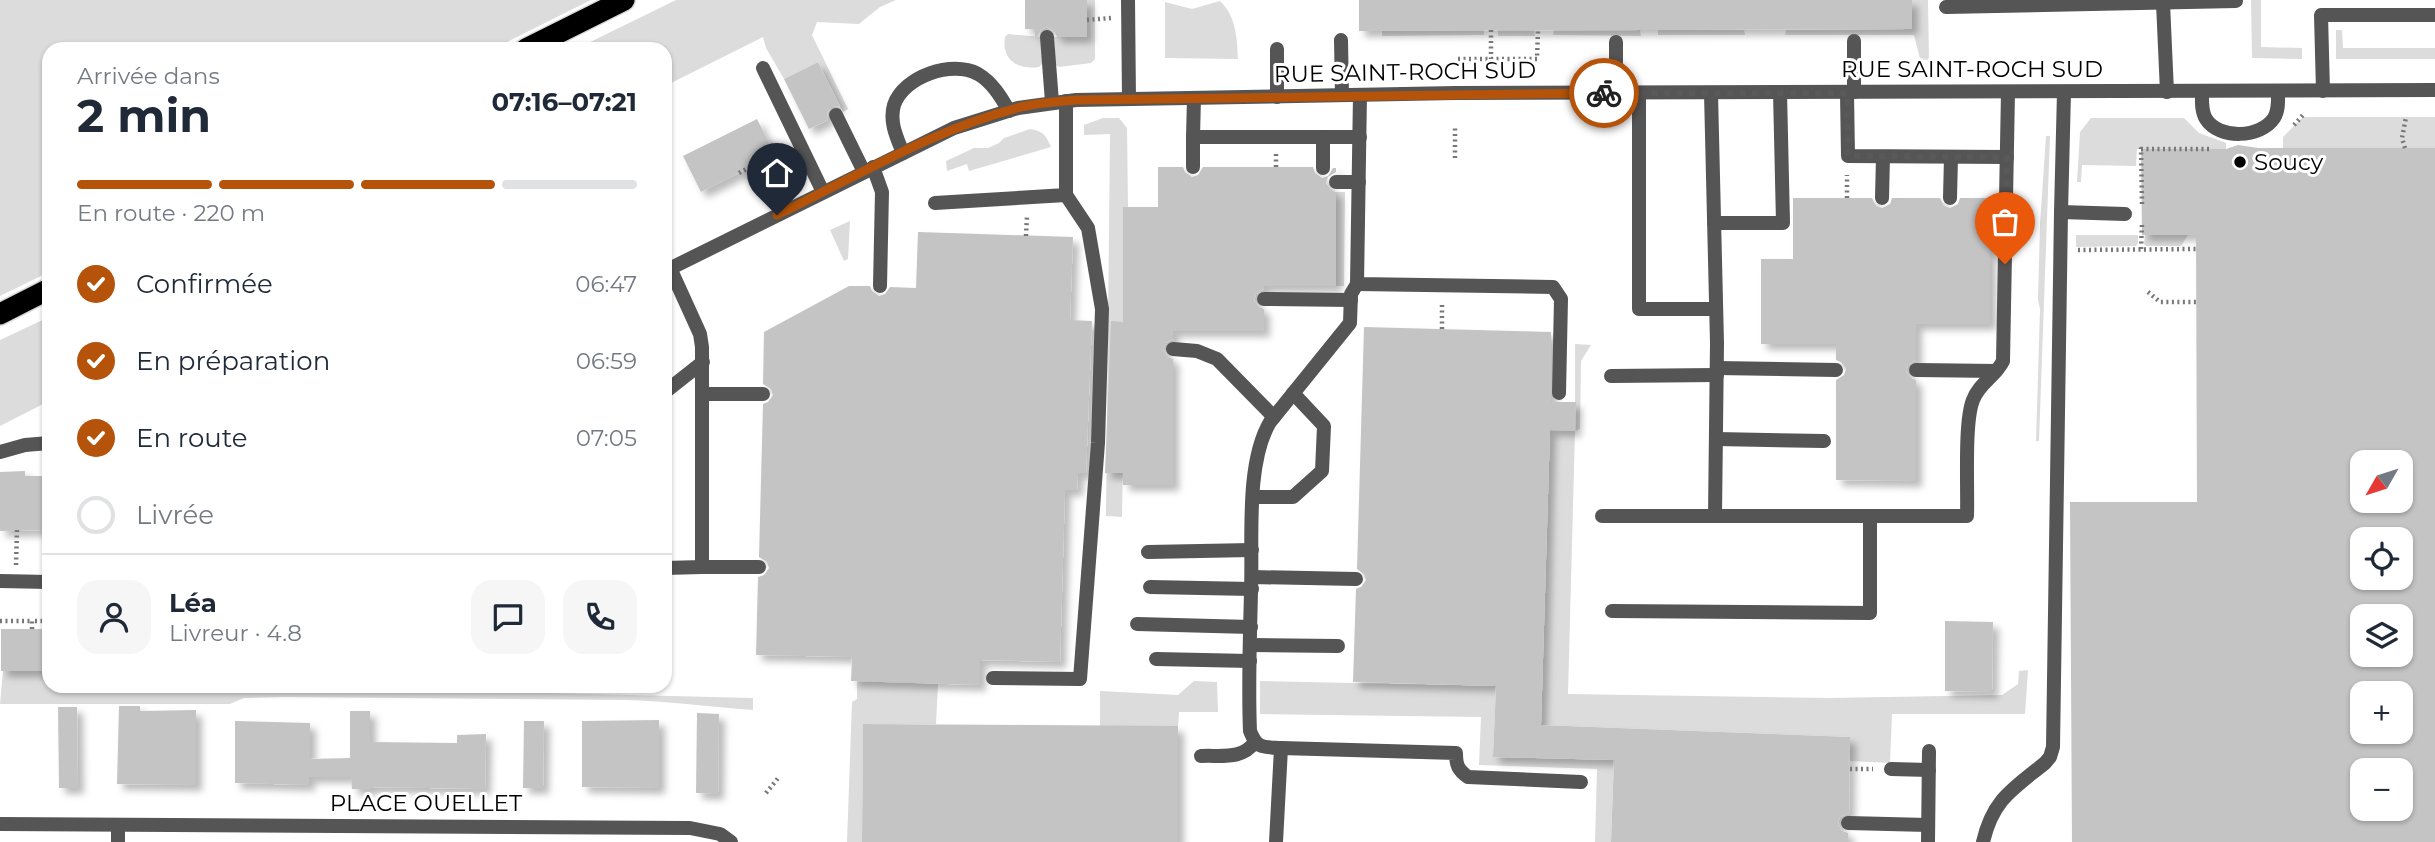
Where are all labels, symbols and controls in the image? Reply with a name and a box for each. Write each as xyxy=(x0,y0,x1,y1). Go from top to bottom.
street label: RUE SAINT-ROCH SUD xyxy=(1841,55,2103,83)
street label: RUE SAINT-ROCH SUD xyxy=(1274,56,1536,88)
courier xyxy=(1569,58,1639,128)
text: Arrivée dans xyxy=(77,62,220,90)
icon: bike xyxy=(1585,74,1623,112)
text: 07:16–07:21 xyxy=(492,86,637,118)
text: 2 min xyxy=(77,87,211,144)
pin xyxy=(747,143,807,215)
place label: Soucy xyxy=(2254,148,2324,176)
icon: home xyxy=(758,154,796,192)
marker: Soucy xyxy=(2232,154,2248,170)
pin xyxy=(1975,192,2035,264)
text: En route · 220 m xyxy=(77,199,265,227)
icon: bag xyxy=(1986,203,2024,241)
icon: check xyxy=(77,265,115,303)
text: Confirmée xyxy=(136,268,273,300)
text: 06:47 xyxy=(575,270,637,298)
icon: check xyxy=(77,342,115,380)
text: En préparation xyxy=(136,345,330,377)
text: 06:59 xyxy=(576,347,637,375)
icon: check xyxy=(77,419,115,457)
text: En route xyxy=(136,422,247,454)
text: 07:05 xyxy=(576,424,637,452)
north arrow xyxy=(2350,450,2413,513)
map controls xyxy=(2350,450,2413,821)
text: Livrée xyxy=(136,499,214,531)
button: locate xyxy=(2350,527,2413,590)
button: person xyxy=(77,580,151,654)
button: chat xyxy=(471,580,545,654)
button: phone xyxy=(563,580,637,654)
text: Léa xyxy=(169,587,217,619)
button: layers xyxy=(2350,604,2413,667)
text: Livreur · 4.8 xyxy=(169,619,302,647)
button: + xyxy=(2350,681,2413,744)
button: − xyxy=(2350,758,2413,821)
street label: PLACE OUELLET xyxy=(330,789,523,817)

